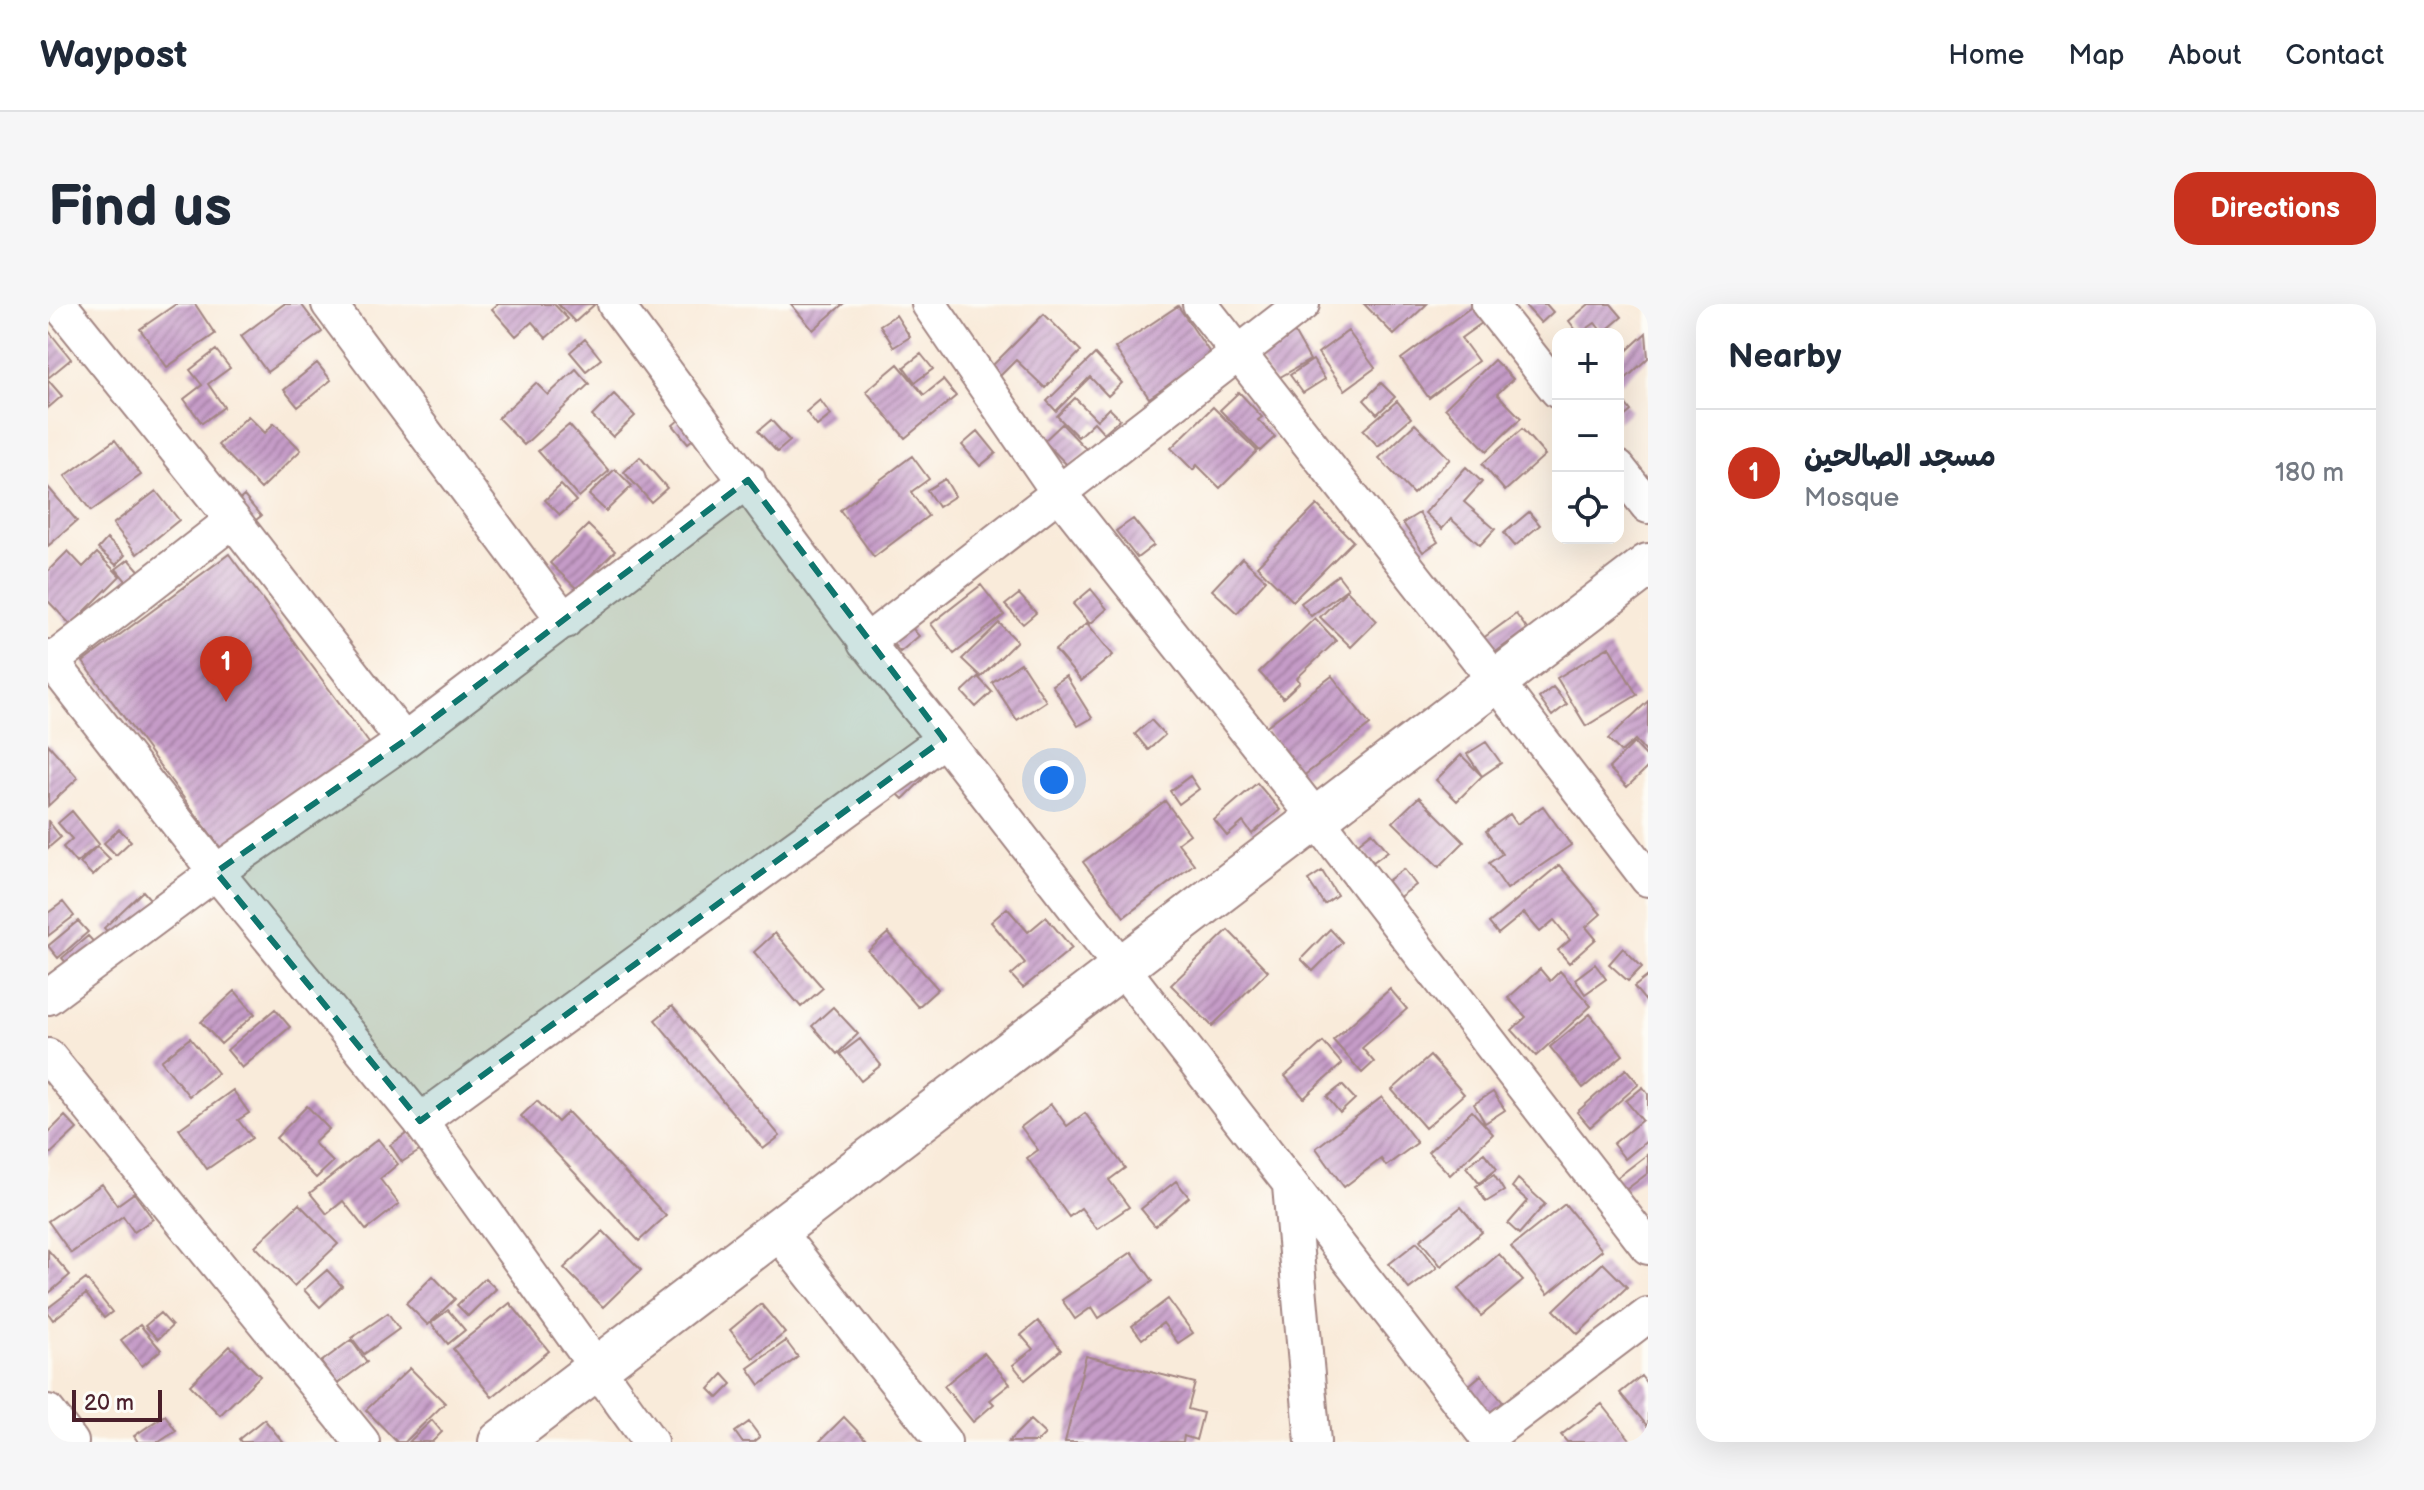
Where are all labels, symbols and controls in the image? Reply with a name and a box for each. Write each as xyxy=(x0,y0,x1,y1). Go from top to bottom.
text: Waypost xyxy=(40,33,187,78)
text: Home xyxy=(1948,39,2024,72)
text: Map xyxy=(2068,39,2125,72)
text: About xyxy=(2169,39,2241,72)
text: Contact xyxy=(2285,39,2384,72)
button: Directions xyxy=(2174,172,2376,245)
text: Find us xyxy=(48,175,232,242)
map controls xyxy=(1552,328,1624,544)
button: + xyxy=(1552,328,1624,400)
text: Nearby xyxy=(1728,336,1842,377)
button: − xyxy=(1552,400,1624,472)
text: مسجد الصالحين xyxy=(1804,439,1996,475)
text: 1 xyxy=(1749,458,1759,489)
text: 180 m xyxy=(2275,458,2344,489)
button: locate xyxy=(1552,472,1624,544)
text: Mosque xyxy=(1804,483,1899,514)
pin: 1 xyxy=(200,636,252,702)
your location xyxy=(1034,760,1074,800)
scale bar xyxy=(72,1386,162,1422)
text: 20 m xyxy=(84,1390,134,1417)

